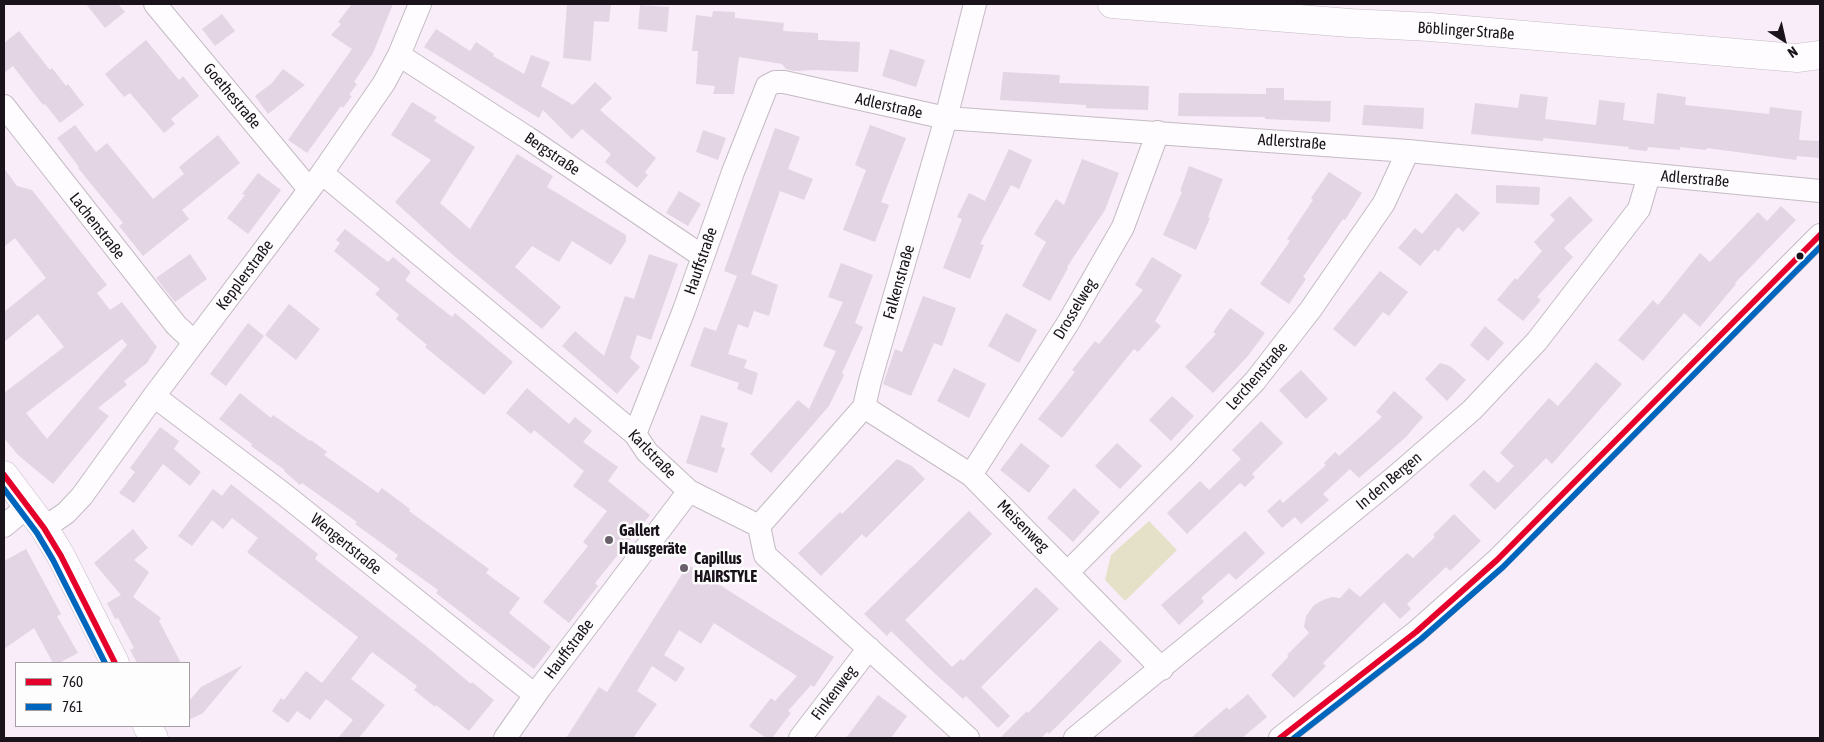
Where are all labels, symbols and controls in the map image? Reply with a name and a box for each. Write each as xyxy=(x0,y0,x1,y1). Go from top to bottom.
north arrow xyxy=(1759,15,1809,65)
street label: Böblinger Straße xyxy=(1417,18,1515,44)
text: N xyxy=(1785,43,1801,61)
street label: Goethestraße xyxy=(199,59,265,133)
street label: Adlerstraße xyxy=(854,89,924,123)
street label: Bergstraße xyxy=(521,128,583,180)
street label: Adlerstraße xyxy=(1257,130,1327,154)
street label: Adlerstraße xyxy=(1660,166,1730,192)
street label: Lachenstraße xyxy=(65,189,129,263)
street label: Hauffstraße xyxy=(681,225,721,297)
street label: Kepplerstraße xyxy=(212,236,278,314)
street label: Falkenstraße xyxy=(879,243,919,321)
unlabelled marker xyxy=(1795,251,1805,261)
street label: Drosselweg xyxy=(1049,275,1101,343)
street label: Lerchenstraße xyxy=(1222,338,1292,414)
street label: Karlstraße xyxy=(624,425,680,483)
street label: In den Bergen xyxy=(1352,448,1426,514)
street label: Meisenweg xyxy=(993,496,1053,556)
street label: Wengertstraße xyxy=(307,509,385,579)
place label: Gallert Hausgeräte xyxy=(619,521,686,559)
marker: Gallert Hausgeräte xyxy=(603,534,615,546)
place label: Capillus HAIRSTYLE xyxy=(694,549,757,587)
marker: Capillus HAIRSTYLE xyxy=(678,562,690,574)
street label: Hauffstraße xyxy=(540,615,598,683)
legend xyxy=(15,662,190,727)
street label: Finkenweg xyxy=(807,662,861,724)
text: 760 xyxy=(62,673,83,690)
text: 761 xyxy=(62,698,83,715)

